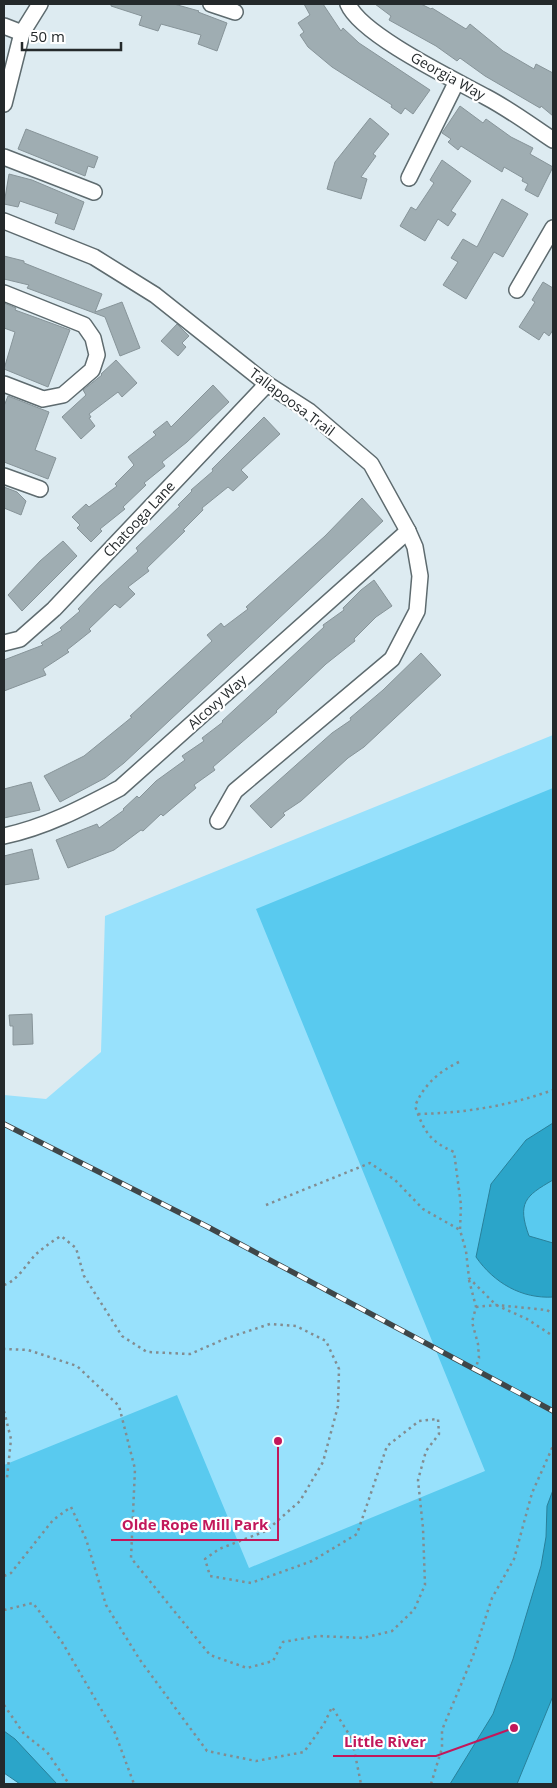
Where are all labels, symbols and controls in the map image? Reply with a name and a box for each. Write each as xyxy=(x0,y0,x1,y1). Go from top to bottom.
scale bar xyxy=(22,20,121,52)
text: 50 m xyxy=(30,26,65,46)
street label: Georgia Way xyxy=(408,47,490,104)
street label: Tallapoosa Trail xyxy=(246,363,339,440)
street label: Chatooga Lane xyxy=(98,476,179,561)
street label: Alcovy Way xyxy=(183,670,251,733)
callout: Olde Rope Mill Park xyxy=(111,1510,278,1540)
text: Olde Rope Mill Park xyxy=(122,1514,269,1534)
callout: Little River xyxy=(333,1726,436,1756)
text: Little River xyxy=(344,1731,426,1751)

